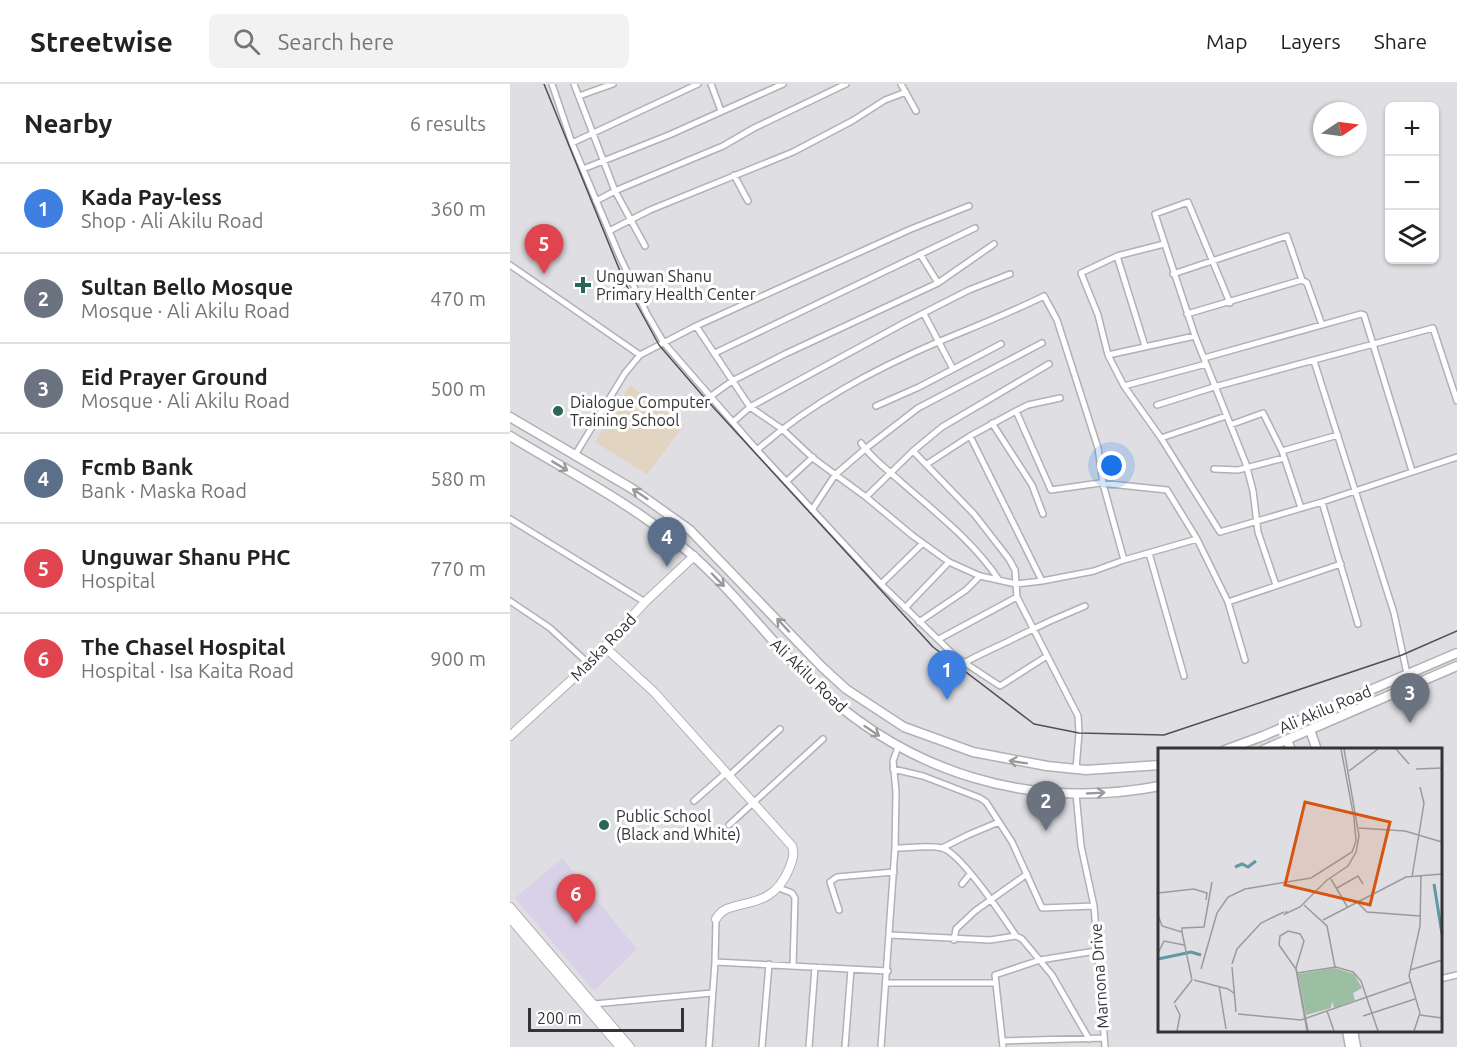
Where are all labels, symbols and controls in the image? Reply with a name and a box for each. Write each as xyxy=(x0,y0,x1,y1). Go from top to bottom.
search box xyxy=(209,14,629,68)
icon: search xyxy=(230,25,263,58)
text: Streetwise xyxy=(30,26,173,57)
text: Search here xyxy=(278,29,394,54)
text: Map xyxy=(1206,29,1247,53)
text: Layers xyxy=(1280,29,1341,53)
text: Share xyxy=(1374,29,1427,53)
north arrow xyxy=(1313,102,1367,156)
map controls xyxy=(1385,102,1439,264)
button: + xyxy=(1385,102,1439,156)
text: Nearby xyxy=(24,109,112,138)
text: 6 results xyxy=(410,112,486,135)
button: − xyxy=(1385,156,1439,210)
text: Kada Pay-less xyxy=(81,184,222,209)
text: 1 xyxy=(38,197,49,220)
text: 360 m xyxy=(430,197,486,220)
text: Shop · Ali Akilu Road xyxy=(81,209,263,232)
button: layers xyxy=(1385,210,1439,264)
pin: 5 xyxy=(525,224,564,274)
place label: Unguwan Shanu Primary Health Center xyxy=(596,267,756,303)
text: Sultan Bello Mosque xyxy=(81,274,293,299)
marker: Unguwan Shanu Primary Health Center xyxy=(574,276,592,294)
text: 2 xyxy=(38,287,49,310)
text: 470 m xyxy=(430,287,486,310)
text: Mosque · Ali Akilu Road xyxy=(81,299,290,322)
text: Eid Prayer Ground xyxy=(81,364,268,389)
text: 3 xyxy=(38,377,49,400)
text: 500 m xyxy=(430,377,486,400)
text: Mosque · Ali Akilu Road xyxy=(81,389,290,412)
place label: Dialogue Computer Training School xyxy=(570,393,710,429)
marker: Dialogue Computer Training School xyxy=(551,404,565,418)
your location xyxy=(1097,451,1126,480)
text: Fcmb Bank xyxy=(81,454,193,479)
one-way arrow xyxy=(551,461,568,473)
text: 4 xyxy=(38,467,49,490)
text: 580 m xyxy=(430,467,486,490)
text: Bank · Maska Road xyxy=(81,479,247,502)
one-way arrow xyxy=(632,488,648,500)
pin: 4 xyxy=(648,518,686,567)
text: Unguwar Shanu PHC xyxy=(81,544,290,569)
text: 5 xyxy=(38,557,49,580)
text: 770 m xyxy=(430,557,486,580)
text: Hospital xyxy=(81,569,155,592)
one-way arrow xyxy=(710,572,725,587)
street label: Maska Road xyxy=(567,610,639,684)
one-way arrow xyxy=(775,618,790,633)
text: The Chasel Hospital xyxy=(81,634,285,659)
street label: Ali Akilu Road xyxy=(767,634,851,716)
text: 6 xyxy=(38,647,49,670)
text: 900 m xyxy=(430,647,486,670)
pin: 1 xyxy=(928,650,966,700)
text: Hospital · Isa Kaita Road xyxy=(81,659,294,682)
pin: 3 xyxy=(1390,674,1430,723)
street label: Ali Akilu Road xyxy=(1276,681,1374,737)
one-way arrow xyxy=(863,725,879,737)
inset map xyxy=(1158,748,1442,1032)
one-way arrow xyxy=(1009,756,1029,767)
pin: 2 xyxy=(1026,782,1066,831)
one-way arrow xyxy=(1085,787,1105,798)
place label: Public School (Black and White) xyxy=(616,807,741,844)
marker: Public School (Black and White) xyxy=(597,818,611,832)
pin: 6 xyxy=(556,874,596,924)
street label: Marnona Drive xyxy=(1086,923,1112,1029)
scale bar xyxy=(528,1005,684,1032)
text: 200 m xyxy=(537,1009,582,1027)

